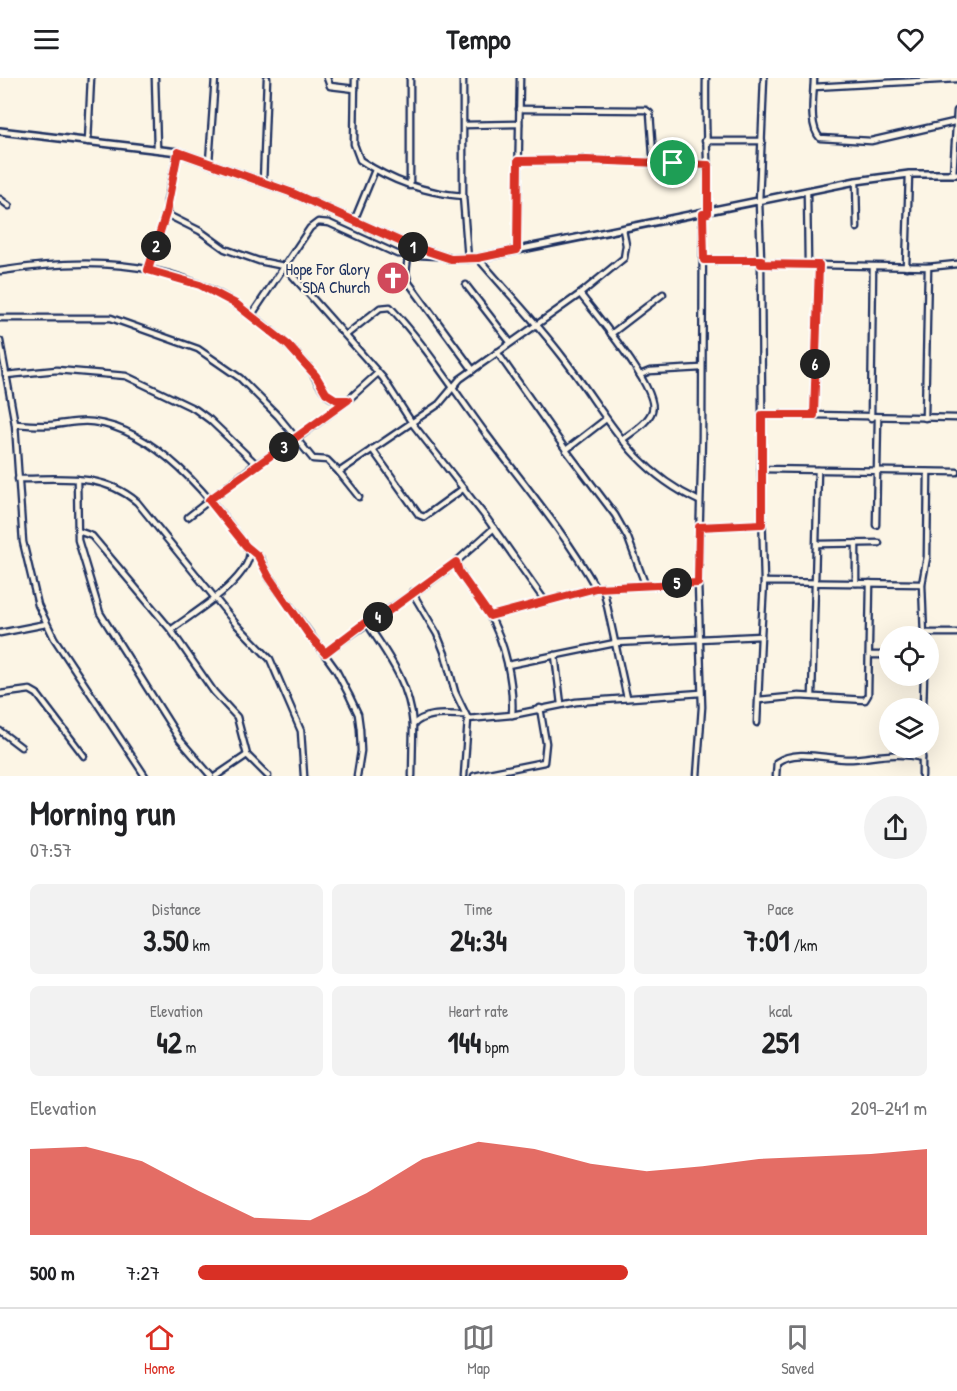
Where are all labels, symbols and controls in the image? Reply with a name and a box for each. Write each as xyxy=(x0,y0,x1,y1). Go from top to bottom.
text: Tempo xyxy=(446,21,511,57)
icon: menu xyxy=(30,23,63,56)
icon: heart xyxy=(894,23,927,56)
pin xyxy=(647,137,698,188)
icon: arrive xyxy=(656,146,689,179)
pin: 2 xyxy=(141,231,171,261)
pin: 1 xyxy=(398,232,428,262)
text: 2 xyxy=(152,235,160,257)
text: 1 xyxy=(410,236,416,258)
place label: Hope For Glory SDA Church xyxy=(286,258,370,298)
church icon: Hope For Glory SDA Church xyxy=(375,260,411,296)
pin: 6 xyxy=(800,349,830,379)
text: 6 xyxy=(812,353,818,375)
pin: 3 xyxy=(269,432,299,462)
text: 3 xyxy=(280,436,288,458)
pin: 5 xyxy=(662,568,692,598)
text: 5 xyxy=(674,572,680,594)
pin: 4 xyxy=(363,602,393,632)
text: 4 xyxy=(375,606,381,628)
map controls xyxy=(879,626,939,758)
button: locate xyxy=(879,626,939,686)
button: layers xyxy=(879,698,939,758)
text: Morning run xyxy=(30,791,176,835)
button: share xyxy=(864,796,927,859)
text: 07:57 xyxy=(30,836,72,863)
text: Distance xyxy=(152,898,201,920)
text: Time xyxy=(464,898,493,920)
text: Pace xyxy=(767,898,794,920)
text: 3.50 xyxy=(143,920,189,960)
text: 24:34 xyxy=(450,920,507,960)
text: 7:01 xyxy=(743,920,790,960)
text: km xyxy=(189,934,210,956)
text: /km xyxy=(790,934,818,956)
text: Elevation xyxy=(150,1000,203,1022)
text: Heart rate xyxy=(449,1000,508,1022)
text: kcal xyxy=(769,1000,792,1022)
text: 42 xyxy=(157,1022,182,1062)
text: 144 xyxy=(448,1022,481,1062)
text: 251 xyxy=(762,1022,799,1062)
text: m xyxy=(182,1036,196,1058)
text: bpm xyxy=(481,1036,509,1058)
text: Elevation xyxy=(30,1094,96,1121)
text: 209–241 m xyxy=(851,1094,927,1121)
text: 500 m xyxy=(30,1259,75,1286)
text: 7:27 xyxy=(126,1259,160,1286)
tab: Home xyxy=(143,1321,176,1379)
tab: Map xyxy=(462,1321,495,1379)
tab: Saved xyxy=(781,1321,814,1379)

